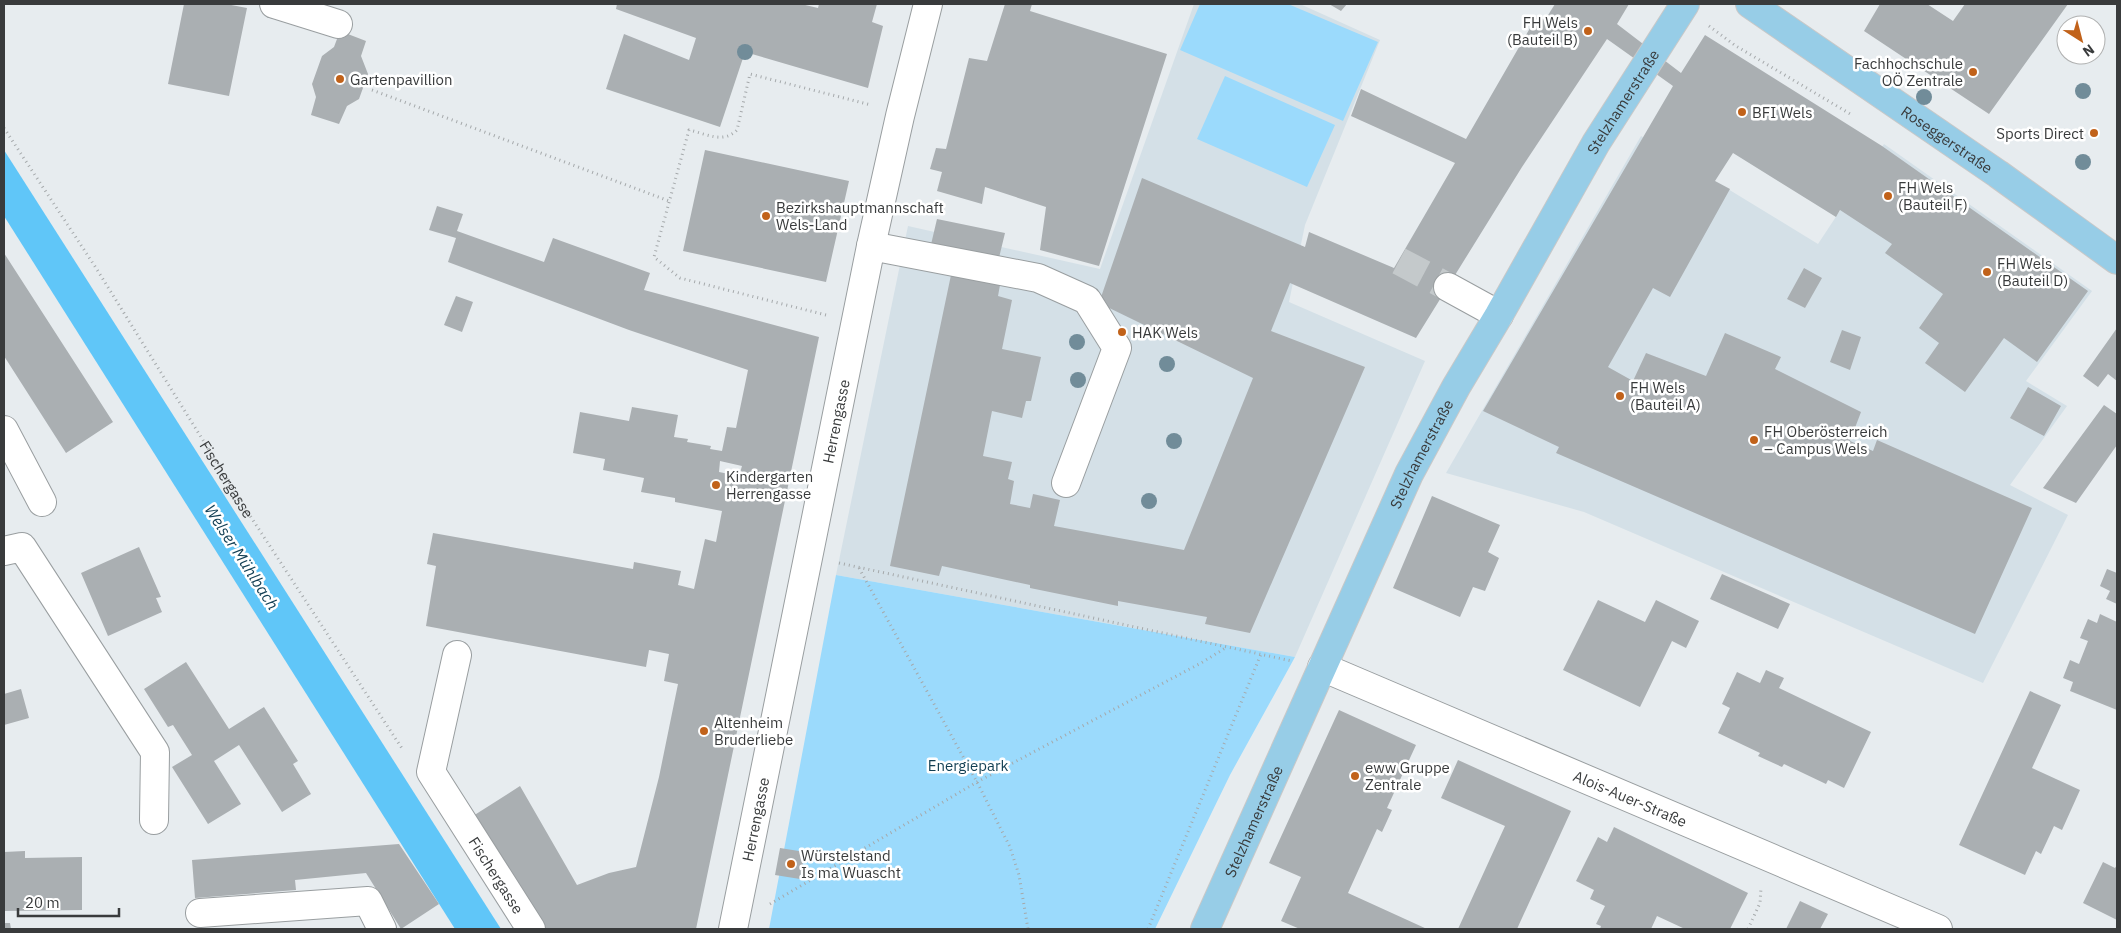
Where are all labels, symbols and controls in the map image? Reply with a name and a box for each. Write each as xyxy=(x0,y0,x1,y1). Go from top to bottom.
place label: FH Wels (Bauteil B) xyxy=(1507,13,1578,49)
north arrow xyxy=(2056,15,2106,65)
marker: FH Wels (Bauteil B) xyxy=(1582,25,1594,37)
text: N xyxy=(2079,40,2098,61)
street label: Stelzhamerstraße xyxy=(1582,46,1663,157)
place label: Fachhochschule OÖ Zentrale xyxy=(1854,54,1963,90)
marker: Fachhochschule OÖ Zentrale xyxy=(1967,66,1979,78)
place label: Gartenpavillion xyxy=(350,70,452,89)
marker: Gartenpavillion xyxy=(334,73,346,85)
street label: Roseggerstraße xyxy=(1898,101,1997,177)
place label: BFI Wels xyxy=(1752,103,1812,122)
marker: BFI Wels xyxy=(1736,106,1748,118)
place label: Sports Direct xyxy=(1996,124,2084,143)
marker: Sports Direct xyxy=(2088,127,2100,139)
place label: FH Wels (Bauteil F) xyxy=(1898,178,1968,214)
marker: FH Wels (Bauteil F) xyxy=(1882,190,1894,202)
place label: Bezirkshauptmannschaft Wels-Land xyxy=(776,198,944,234)
marker: Bezirkshauptmannschaft Wels-Land xyxy=(760,210,772,222)
place label: FH Wels (Bauteil D) xyxy=(1997,254,2068,290)
marker: FH Wels (Bauteil D) xyxy=(1981,266,1993,278)
place label: HAK Wels xyxy=(1132,323,1198,342)
marker: HAK Wels xyxy=(1116,326,1128,338)
street label: Herrengasse xyxy=(818,378,853,465)
place label: FH Wels (Bauteil A) xyxy=(1630,378,1701,414)
marker: FH Wels (Bauteil A) xyxy=(1614,390,1626,402)
street label: Stelzhamerstraße xyxy=(1385,396,1457,512)
place label: FH Oberösterreich – Campus Wels xyxy=(1764,422,1888,458)
marker: FH Oberösterreich – Campus Wels xyxy=(1748,434,1760,446)
street label: Fischergasse xyxy=(196,437,258,521)
place label: Kindergarten Herrengasse xyxy=(726,467,813,503)
marker: Kindergarten Herrengasse xyxy=(710,479,722,491)
water label: Welser Mühlbach xyxy=(201,501,283,613)
place label: Altenheim Bruderliebe xyxy=(714,713,793,749)
marker: Altenheim Bruderliebe xyxy=(698,725,710,737)
park label: Energiepark xyxy=(928,756,1008,775)
place label: eww Gruppe Zentrale xyxy=(1365,758,1450,794)
street label: Stelzhamerstraße xyxy=(1220,762,1287,880)
street label: Alois-Auer-Straße xyxy=(1571,766,1690,831)
marker: eww Gruppe Zentrale xyxy=(1349,770,1361,782)
street label: Herrengasse xyxy=(737,776,773,863)
street label: Fischergasse xyxy=(465,833,528,917)
place label: Würstelstand Is ma Wuascht xyxy=(801,846,901,882)
marker: Würstelstand Is ma Wuascht xyxy=(785,858,797,870)
scale bar xyxy=(18,886,119,918)
text: 20 m xyxy=(25,893,60,912)

